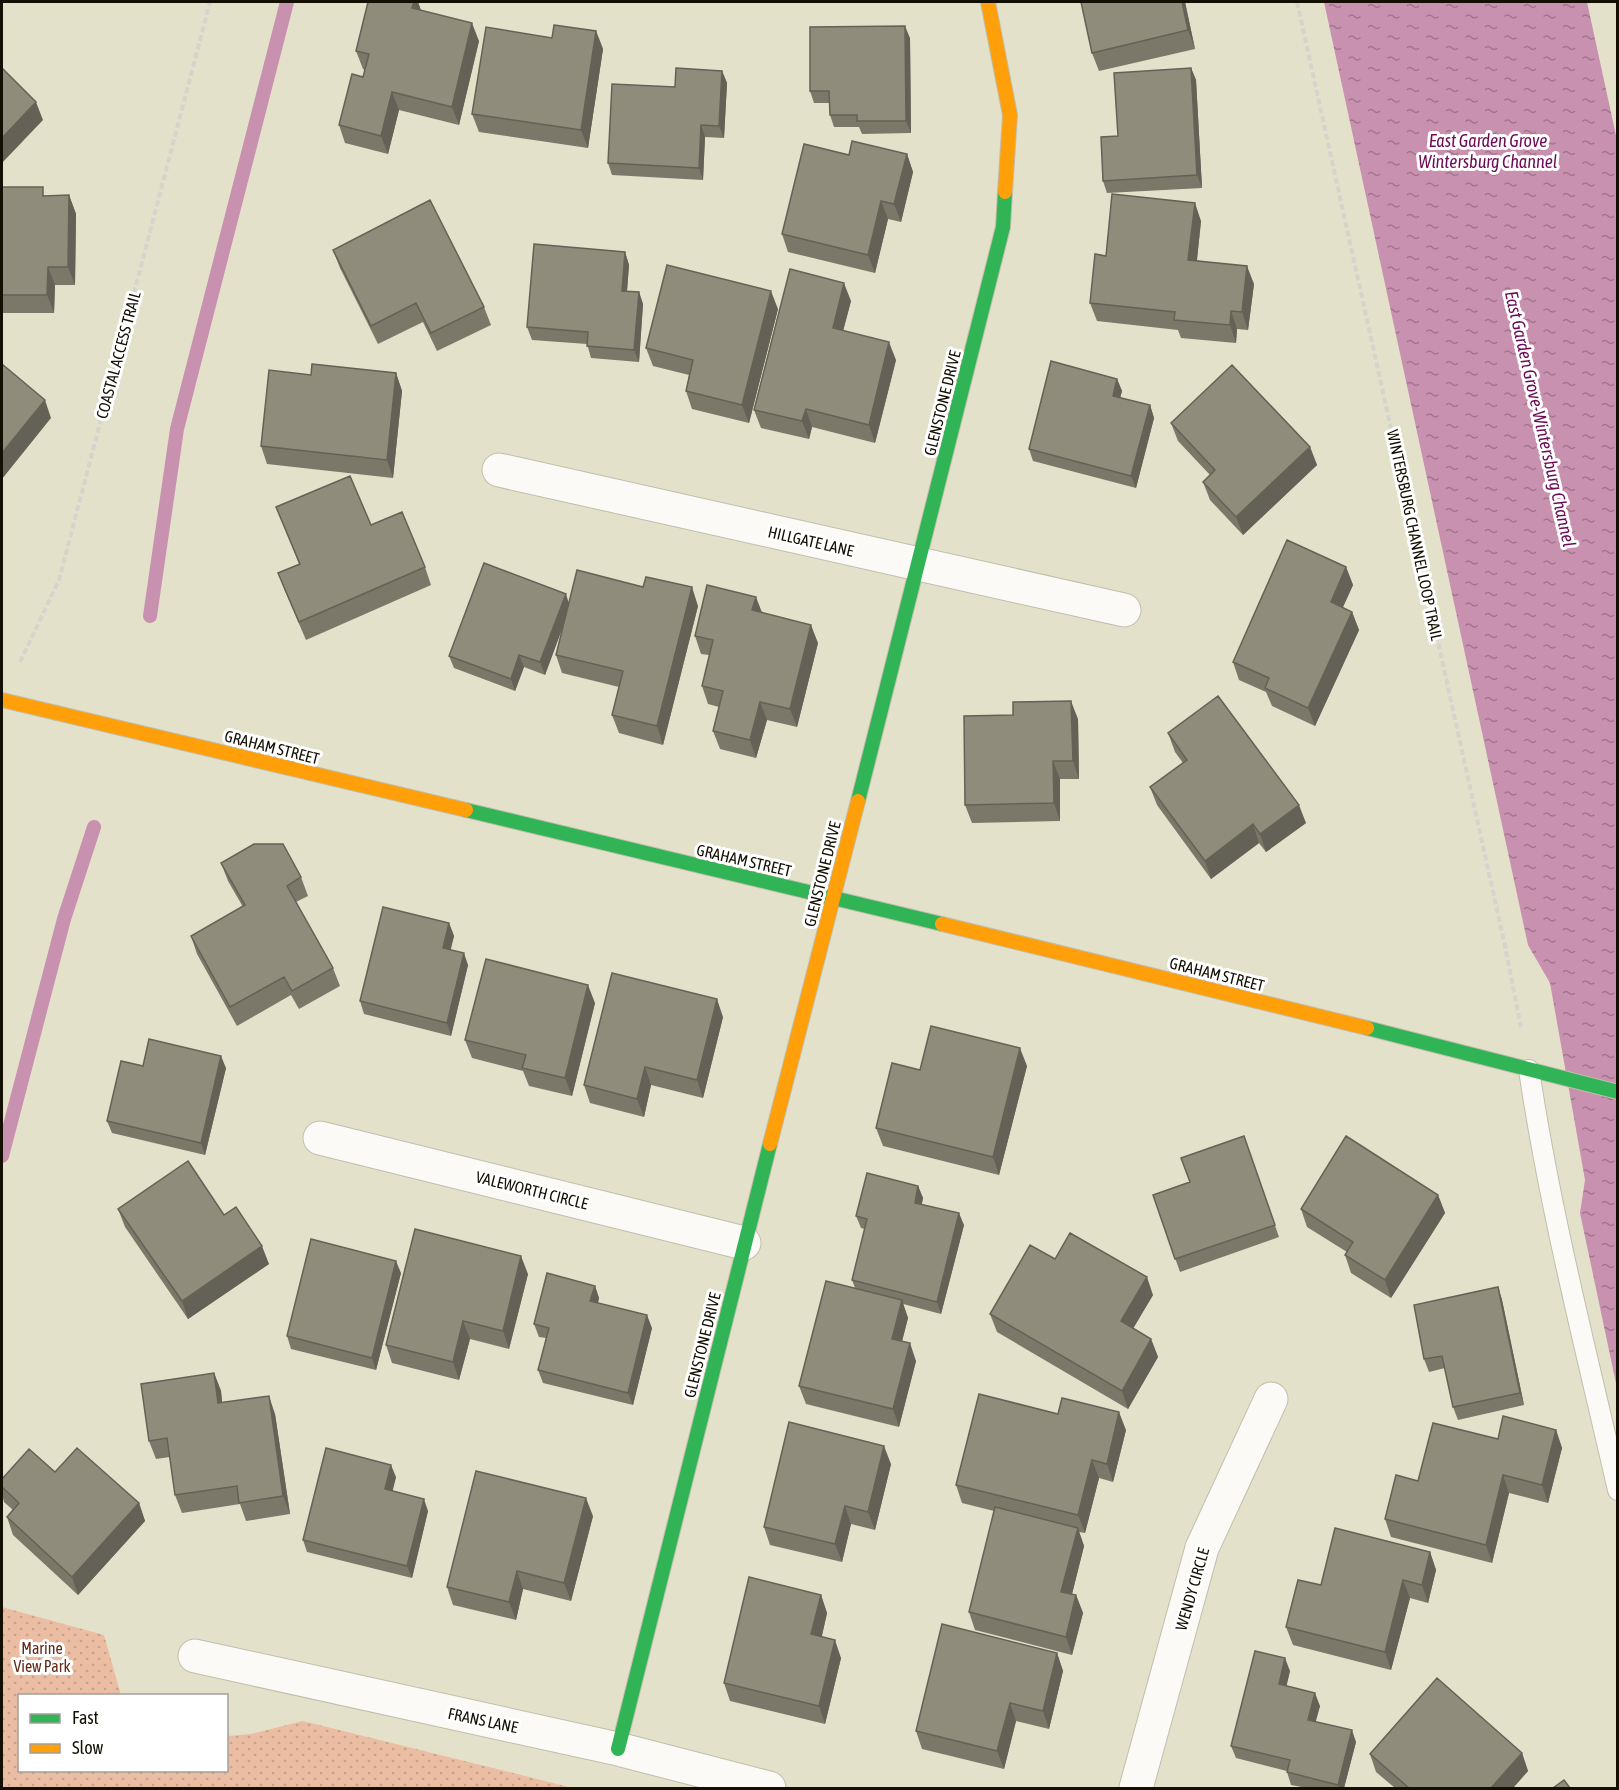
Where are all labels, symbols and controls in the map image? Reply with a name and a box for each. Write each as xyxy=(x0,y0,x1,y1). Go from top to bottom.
water label: East Garden Grove Wintersburg Channel xyxy=(1418,130,1558,172)
street label: COASTAL ACCESS TRAIL xyxy=(92,289,144,421)
water label: East Garden Grove-Wintersburg Channel xyxy=(1501,289,1580,549)
street label: GLENSTONE DRIVE xyxy=(920,348,964,457)
street label: WINTERSBURG CHANNEL LOOP TRAIL xyxy=(1384,428,1446,643)
street label: HILLGATE LANE xyxy=(766,522,856,560)
street label: GRAHAM STREET xyxy=(223,727,321,767)
street label: GLENSTONE DRIVE xyxy=(800,819,844,928)
street label: GRAHAM STREET xyxy=(695,840,793,880)
street label: GRAHAM STREET xyxy=(1168,954,1266,994)
street label: VALEWORTH CIRCLE xyxy=(474,1167,590,1213)
street label: GLENSTONE DRIVE xyxy=(680,1290,724,1399)
street label: WENDY CIRCLE xyxy=(1172,1546,1212,1632)
park label: Marine View Park xyxy=(13,1639,71,1675)
legend xyxy=(18,1694,228,1772)
street label: FRANS LANE xyxy=(446,1704,520,1736)
text: Fast xyxy=(72,1707,99,1728)
text: Slow xyxy=(72,1737,103,1758)

